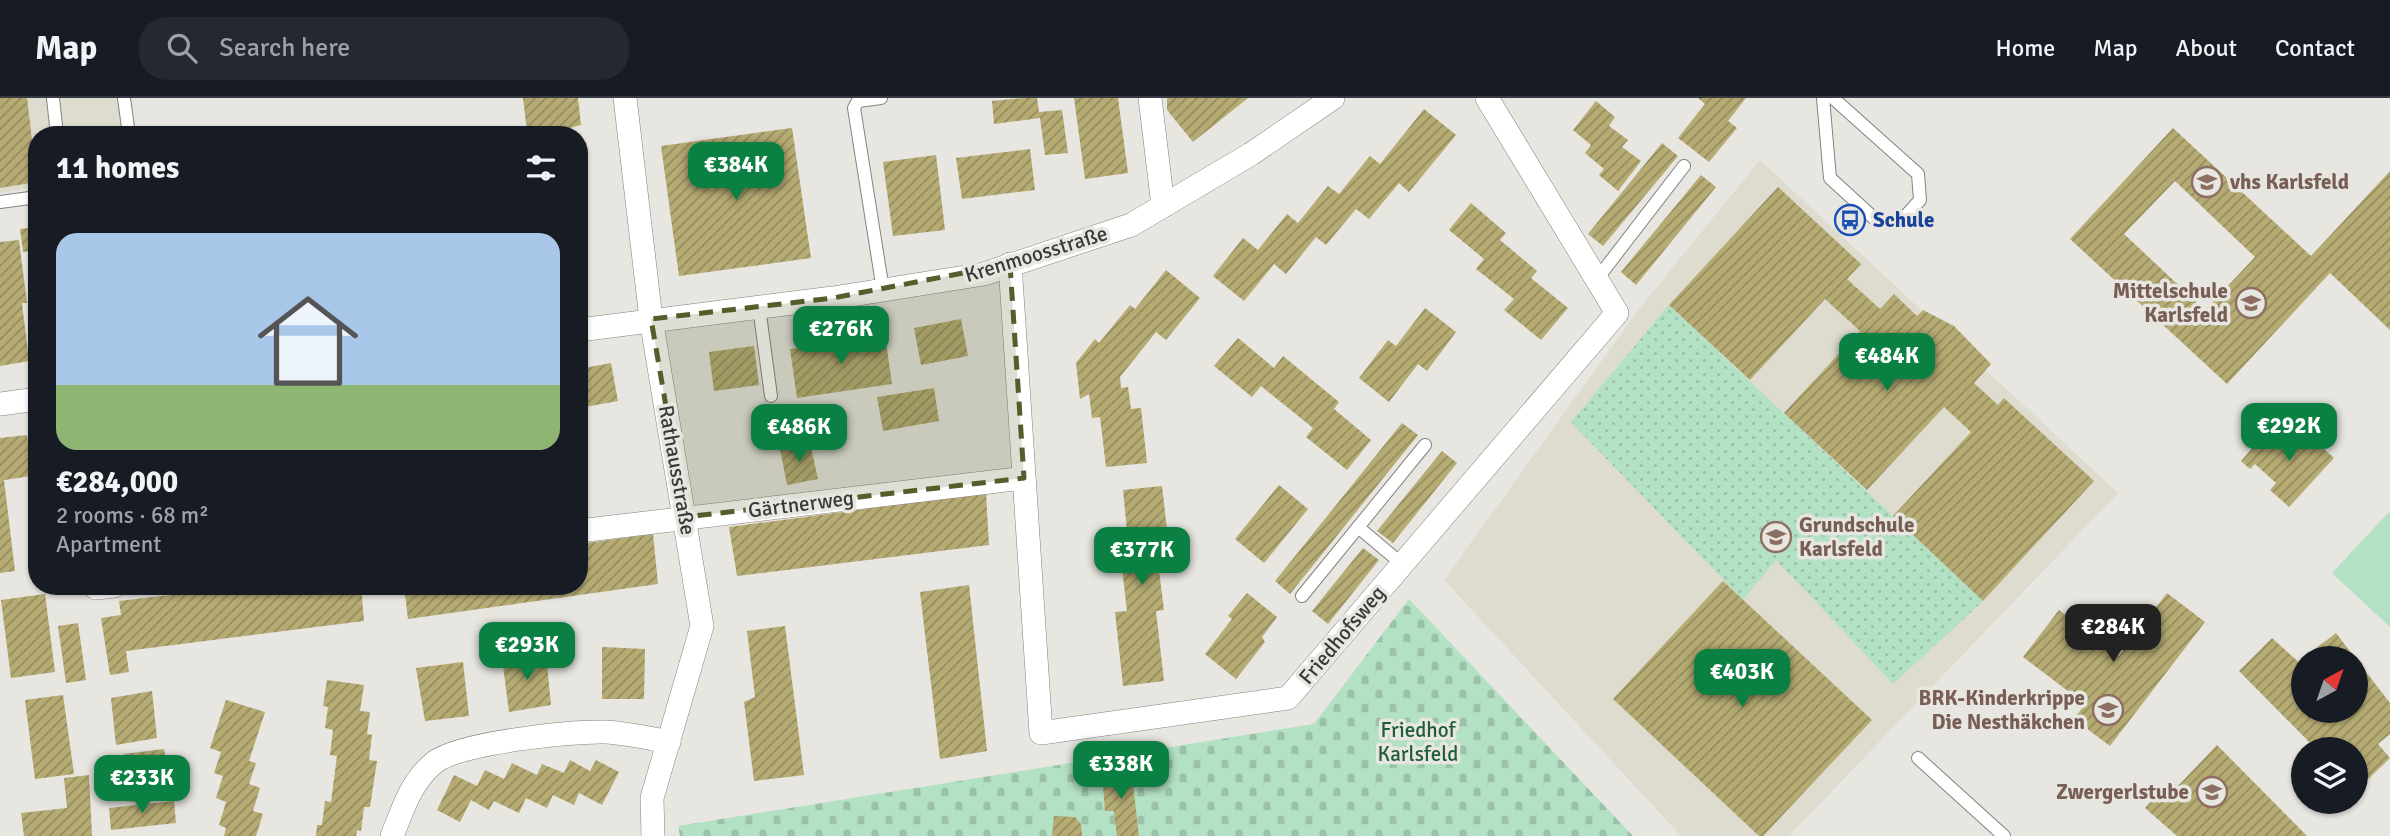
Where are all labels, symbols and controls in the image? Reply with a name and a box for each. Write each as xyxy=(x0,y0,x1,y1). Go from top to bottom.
search box xyxy=(139,17,629,80)
text: Map xyxy=(35,28,97,69)
icon: search xyxy=(163,29,201,67)
text: Search here xyxy=(219,32,350,64)
text: Home xyxy=(1995,33,2055,63)
text: Map xyxy=(2093,33,2138,63)
text: About xyxy=(2176,33,2237,63)
text: Contact xyxy=(2275,33,2355,63)
pin: €384K xyxy=(687,142,785,202)
icon: filters xyxy=(522,149,560,187)
text: 11 homes xyxy=(56,150,179,187)
text: €384K xyxy=(704,150,768,179)
school or university icon: vhs Karlsfeld xyxy=(2190,165,2224,199)
place label: vhs Karlsfeld xyxy=(2229,169,2349,195)
bus stop icon: Schule xyxy=(1833,203,1867,237)
place label: Schule xyxy=(1873,207,1934,233)
street label: Krenmoosstraße xyxy=(961,220,1111,288)
icon: home xyxy=(245,278,371,404)
place label: Mittelschule Karlsfeld xyxy=(2113,278,2228,328)
school or university icon: Mittelschule Karlsfeld xyxy=(2234,286,2268,320)
pin: €276K xyxy=(792,306,890,366)
text: €276K xyxy=(809,314,873,343)
pin: €484K xyxy=(1838,334,1936,393)
text: €484K xyxy=(1855,341,1919,370)
street label: Rathausstraße xyxy=(653,403,701,537)
pin: €486K xyxy=(750,404,848,464)
pin: €292K xyxy=(2240,404,2338,463)
text: €292K xyxy=(2257,411,2321,440)
text: €486K xyxy=(767,412,831,441)
text: €284,000 xyxy=(56,464,178,501)
street label: Gärtnerweg xyxy=(747,485,855,523)
text: 2 rooms · 68 m² xyxy=(56,501,209,530)
place label: Grundschule Karlsfeld xyxy=(1799,512,1914,562)
school or university icon: Grundschule Karlsfeld xyxy=(1759,520,1793,554)
pin: €377K xyxy=(1093,528,1191,587)
text: Apartment xyxy=(56,530,161,559)
text: €377K xyxy=(1110,535,1174,564)
street label: Friedhofsweg xyxy=(1293,580,1391,690)
pin: €284K xyxy=(2064,604,2162,664)
text: €284K xyxy=(2081,612,2145,641)
pin: €293K xyxy=(478,622,576,682)
text: €293K xyxy=(495,630,559,659)
north arrow xyxy=(2291,646,2368,723)
map controls xyxy=(2291,646,2368,814)
pin: €403K xyxy=(1693,650,1791,709)
text: €403K xyxy=(1710,657,1774,686)
place label: BRK-Kinderkrippe Die Nesthäkchen xyxy=(1919,685,2085,735)
school or university icon: BRK-Kinderkrippe Die Nesthäkchen xyxy=(2091,693,2125,727)
park label: Friedhof Karlsfeld xyxy=(1378,717,1458,767)
button: layers xyxy=(2291,737,2368,814)
pin: €338K xyxy=(1072,742,1170,801)
text: €338K xyxy=(1089,749,1153,778)
pin: €233K xyxy=(93,756,191,815)
text: €233K xyxy=(110,763,174,792)
school or university icon: Zwergerlstube xyxy=(2195,775,2229,809)
place label: Zwergerlstube xyxy=(2056,779,2189,805)

